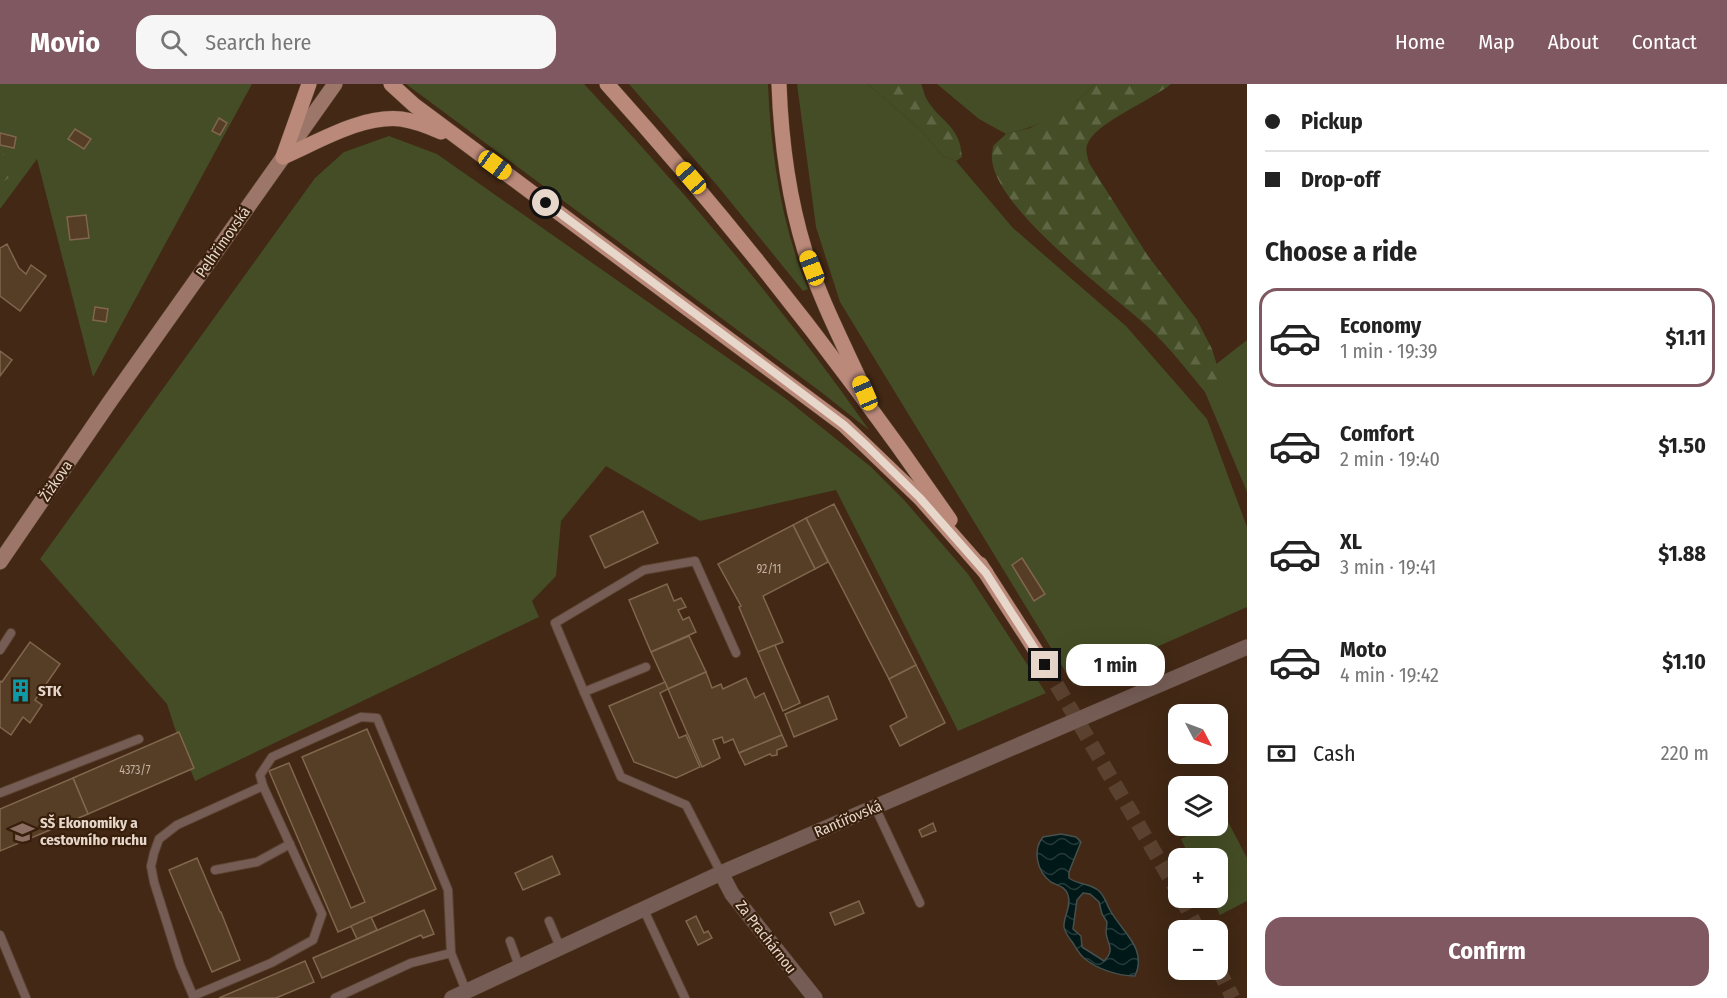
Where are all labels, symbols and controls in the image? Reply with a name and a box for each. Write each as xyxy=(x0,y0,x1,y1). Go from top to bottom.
search box xyxy=(136,15,556,69)
text: Movio xyxy=(30,26,100,59)
icon: search xyxy=(157,26,190,59)
text: Search here xyxy=(205,29,311,56)
text: Home xyxy=(1395,29,1445,55)
text: Map xyxy=(1478,29,1515,55)
text: About xyxy=(1548,29,1599,55)
text: Contact xyxy=(1632,29,1697,55)
text: Pickup xyxy=(1301,108,1363,135)
car xyxy=(475,147,515,183)
car xyxy=(672,159,710,197)
text: Drop-off xyxy=(1301,166,1380,193)
route start xyxy=(532,189,559,216)
street label: Pelhřimovská xyxy=(192,203,254,281)
text: Choose a ride xyxy=(1265,236,1417,268)
car xyxy=(797,248,827,288)
icon: car xyxy=(1268,311,1322,365)
text: Economy xyxy=(1340,312,1421,339)
text: $1.11 xyxy=(1665,324,1706,351)
text: 1 min · 19:39 xyxy=(1340,339,1438,363)
car xyxy=(850,373,880,413)
icon: car xyxy=(1268,419,1322,473)
text: Comfort xyxy=(1340,420,1414,447)
text: $1.50 xyxy=(1658,432,1706,459)
text: 2 min · 19:40 xyxy=(1340,447,1440,471)
street label: Žižkova xyxy=(36,457,76,505)
icon: car xyxy=(1268,527,1322,581)
text: XL xyxy=(1340,528,1362,555)
text: $1.88 xyxy=(1658,540,1706,567)
text: 3 min · 19:41 xyxy=(1340,555,1436,579)
house number: 92/11 xyxy=(756,562,782,576)
icon: car xyxy=(1268,635,1322,689)
text: Moto xyxy=(1340,636,1387,663)
callout: 1 min xyxy=(1066,644,1165,686)
text: $1.10 xyxy=(1662,648,1706,675)
route end xyxy=(1031,651,1058,678)
text: 1 min xyxy=(1094,653,1137,677)
text: 4 min · 19:42 xyxy=(1340,663,1439,687)
building icon: STK xyxy=(7,678,33,704)
place label: STK xyxy=(38,682,62,700)
north arrow xyxy=(1168,704,1228,764)
map controls xyxy=(1168,704,1228,980)
icon: cash xyxy=(1265,737,1298,770)
text: Cash xyxy=(1313,740,1356,767)
text: 220 m xyxy=(1661,741,1709,765)
house number: 4373/7 xyxy=(119,763,151,777)
button: layers xyxy=(1168,776,1228,836)
street label: Rantířovská xyxy=(811,797,885,841)
place label: SŠ Ekonomiky a cestovního ruchu xyxy=(40,814,147,849)
school or university icon: SŠ Ekonomiky a cestovního ruchu xyxy=(9,819,35,845)
button: + xyxy=(1168,848,1228,908)
street label: Za Prachárnou xyxy=(732,897,800,977)
button: Confirm xyxy=(1265,917,1709,986)
button: − xyxy=(1168,920,1228,980)

